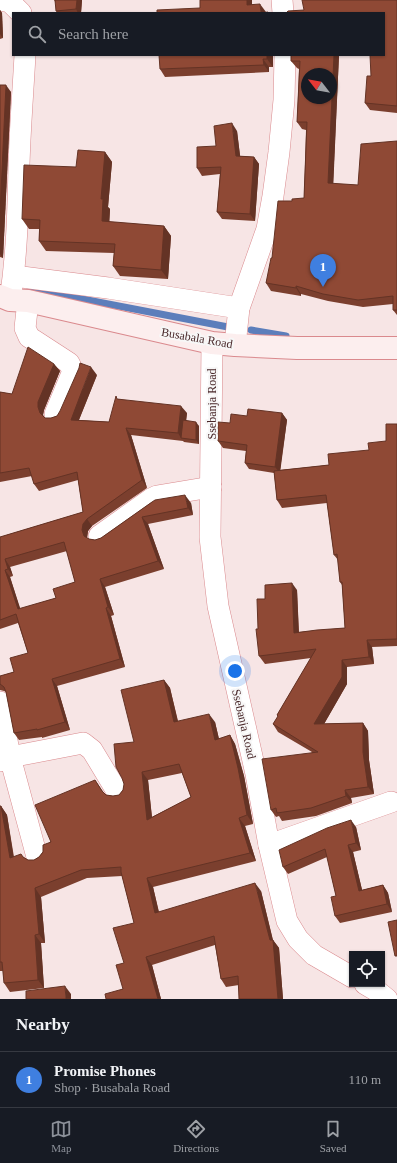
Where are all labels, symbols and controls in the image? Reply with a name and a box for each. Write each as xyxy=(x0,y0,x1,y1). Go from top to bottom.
search box xyxy=(12,12,385,56)
icon: search xyxy=(26,23,48,45)
text: Search here xyxy=(58,26,128,42)
north arrow xyxy=(301,68,337,104)
pin: 1 xyxy=(310,254,336,287)
street label: Busabala Road xyxy=(160,325,234,351)
street label: Ssebanja Road xyxy=(205,369,219,440)
your location xyxy=(225,661,245,681)
street label: Ssebanja Road xyxy=(229,688,259,760)
map controls xyxy=(349,951,385,987)
button: locate xyxy=(349,951,385,987)
text: Nearby xyxy=(16,1015,70,1034)
text: Promise Phones xyxy=(54,1063,156,1079)
text: 1 xyxy=(26,1072,32,1087)
text: 110 m xyxy=(349,1072,381,1087)
text: Shop · Busabala Road xyxy=(54,1080,170,1095)
tab: Map xyxy=(50,1118,72,1154)
tab: Directions xyxy=(173,1118,219,1154)
tab: Saved xyxy=(320,1118,347,1154)

